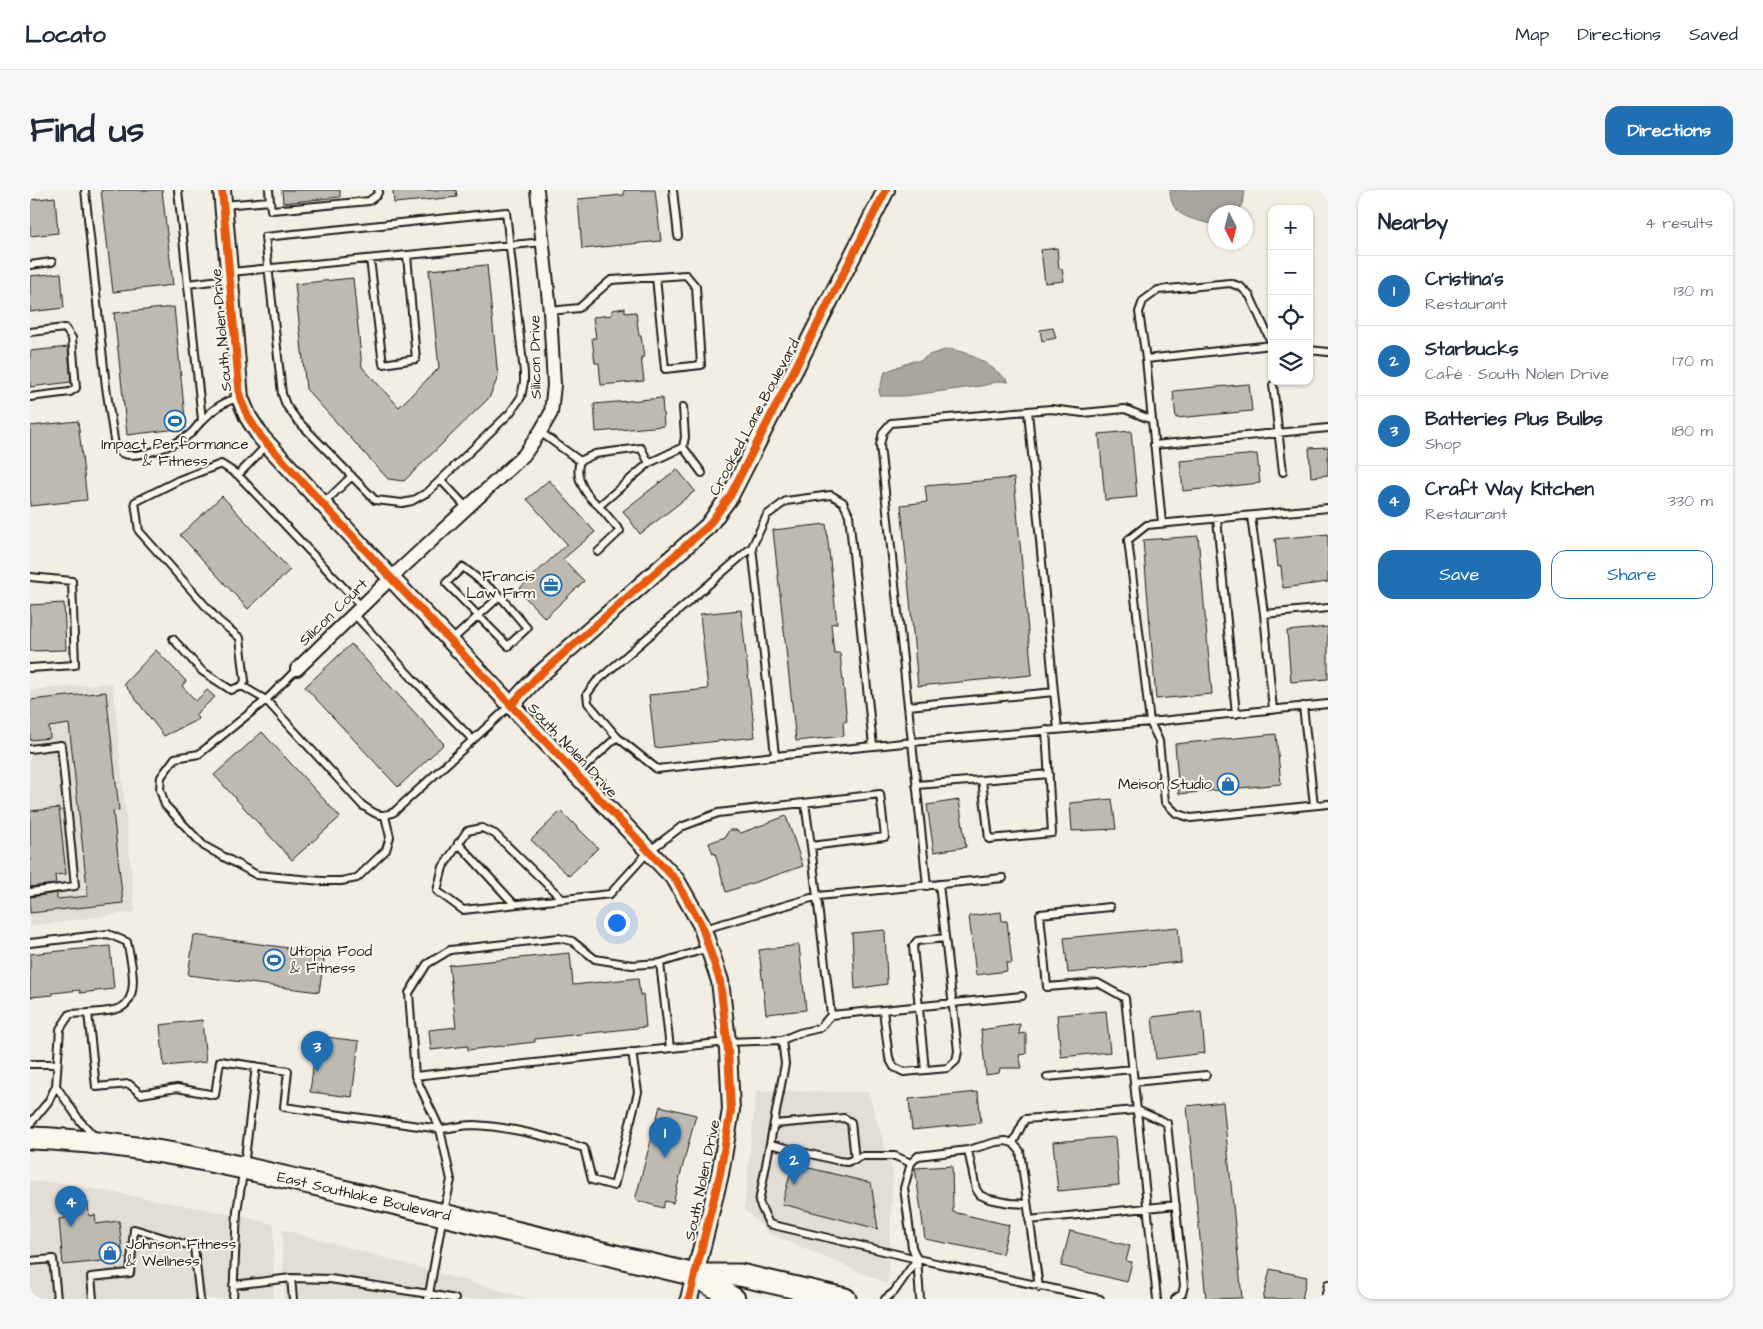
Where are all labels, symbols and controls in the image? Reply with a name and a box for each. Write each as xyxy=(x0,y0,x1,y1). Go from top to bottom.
text: Locato xyxy=(25,18,106,52)
text: Map xyxy=(1515,22,1549,47)
text: Directions xyxy=(1577,22,1661,47)
text: Saved xyxy=(1689,22,1738,47)
text: Find us xyxy=(30,106,144,155)
button: Directions xyxy=(1605,106,1733,155)
north arrow xyxy=(1208,205,1253,250)
map controls xyxy=(1268,205,1313,385)
button: + xyxy=(1268,205,1313,250)
text: Nearby xyxy=(1378,208,1448,237)
text: 4 results xyxy=(1645,212,1713,234)
button: − xyxy=(1268,250,1313,295)
text: Cristina's xyxy=(1425,266,1504,293)
street label: South Nolen Drive xyxy=(206,268,237,392)
text: 1 xyxy=(1393,280,1395,302)
text: 130 m xyxy=(1674,280,1713,302)
text: Restaurant xyxy=(1425,293,1507,315)
button: locate xyxy=(1268,295,1313,340)
street label: Silicon Drive xyxy=(524,315,547,399)
street label: Crooked Lane Boulevard xyxy=(704,335,805,499)
text: Starbucks xyxy=(1425,336,1519,363)
button: layers xyxy=(1268,340,1313,385)
text: 2 xyxy=(1389,350,1399,372)
text: 170 m xyxy=(1672,350,1713,372)
text: Café · South Nolen Drive xyxy=(1425,363,1609,385)
text: Batteries Plus Bulbs xyxy=(1425,406,1603,433)
sports icon: Impact Performance & Fitness xyxy=(163,409,187,433)
text: 3 xyxy=(1390,420,1398,442)
text: 180 m xyxy=(1672,420,1713,442)
text: Shop xyxy=(1425,433,1461,455)
place label: Impact Performance & Fitness xyxy=(101,434,249,472)
text: Craft Way Kitchen xyxy=(1425,476,1594,503)
text: 4 xyxy=(1389,490,1399,512)
text: 330 m xyxy=(1668,490,1713,512)
text: Restaurant xyxy=(1425,503,1507,525)
button: Save xyxy=(1378,550,1541,599)
button: Share xyxy=(1551,550,1713,599)
place label: Francis Law Firm xyxy=(466,566,535,604)
office icon: Francis Law Firm xyxy=(539,573,563,597)
street label: Silicon Court xyxy=(294,574,373,651)
street label: South Nolen Drive xyxy=(523,698,622,803)
shop icon: Meison Studio xyxy=(1216,772,1240,796)
place label: Meison Studio xyxy=(1118,774,1213,795)
your location xyxy=(604,910,630,936)
place label: Utopia Food & Fitness xyxy=(290,941,372,979)
sports icon: Utopia Food & Fitness xyxy=(262,948,286,972)
pin: 3 xyxy=(301,1031,333,1072)
pin: 1 xyxy=(649,1117,681,1158)
street label: South Nolen Drive xyxy=(679,1118,726,1243)
pin: 2 xyxy=(778,1144,810,1185)
street label: East Southlake Boulevard xyxy=(275,1166,453,1227)
pin: 4 xyxy=(55,1186,87,1227)
place label: Johnson Fitness & Wellness xyxy=(126,1234,237,1272)
shop icon: Johnson Fitness & Wellness xyxy=(98,1241,122,1265)

